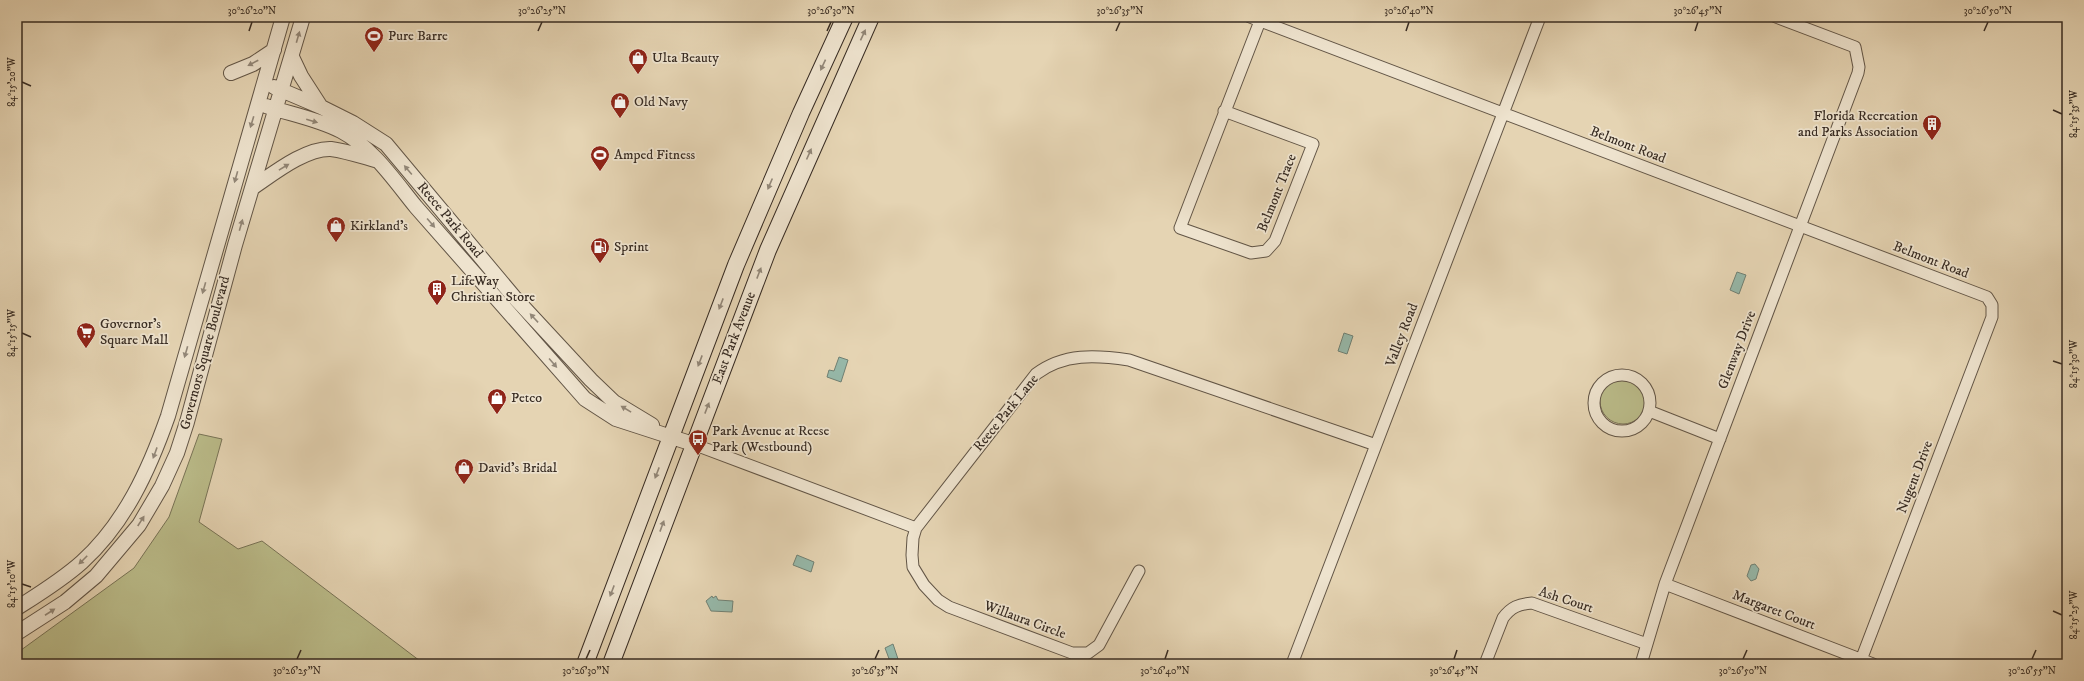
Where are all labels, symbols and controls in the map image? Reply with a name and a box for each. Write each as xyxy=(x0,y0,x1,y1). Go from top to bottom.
text: 30°26'20"N xyxy=(228,5,276,17)
text: 30°26'25"N xyxy=(518,5,566,17)
text: 30°26'30"N xyxy=(807,5,855,17)
text: 30°26'35"N xyxy=(1097,5,1143,17)
text: 30°26'40"N xyxy=(1384,5,1434,17)
text: 30°26'45"N xyxy=(1674,5,1722,17)
text: 30°26'50"N xyxy=(1964,5,2012,17)
sports icon: Pure Barre xyxy=(363,25,385,53)
place label: Pure Barre xyxy=(388,27,448,45)
one-way arrow xyxy=(860,30,866,41)
one-way arrow xyxy=(295,31,301,43)
shop icon: Ulta Beauty xyxy=(627,47,649,75)
place label: Ulta Beauty xyxy=(652,49,719,67)
text: 84°15'20"W xyxy=(6,56,18,107)
one-way arrow xyxy=(248,59,259,66)
one-way arrow xyxy=(820,60,826,71)
text: 84°15'35"W xyxy=(2068,89,2080,138)
shop icon: Old Navy xyxy=(609,91,631,119)
place label: Old Navy xyxy=(634,93,688,111)
place label: Florida Recreation and Parks Association xyxy=(1798,107,1919,141)
building icon: Florida Recreation and Parks Association xyxy=(1921,113,1943,141)
one-way arrow xyxy=(249,116,255,128)
one-way arrow xyxy=(306,118,318,124)
street label: Belmont Road xyxy=(1587,122,1669,168)
sports icon: Amped Fitness xyxy=(589,144,611,172)
place label: Amped Fitness xyxy=(614,146,696,164)
one-way arrow xyxy=(806,148,812,159)
street label: Belmont Trace xyxy=(1253,151,1301,235)
one-way arrow xyxy=(279,163,289,171)
one-way arrow xyxy=(404,165,413,176)
one-way arrow xyxy=(233,171,239,183)
street label: Reece Park Road xyxy=(413,178,487,262)
one-way arrow xyxy=(767,178,773,189)
shop icon: Kirkland's xyxy=(325,215,347,243)
place label: Kirkland's xyxy=(350,217,408,235)
one-way arrow xyxy=(238,218,244,230)
one-way arrow xyxy=(426,218,435,228)
fuel station icon: Sprint xyxy=(589,236,611,264)
street label: Belmont Road xyxy=(1890,237,1972,283)
place label: Sprint xyxy=(614,238,649,256)
one-way arrow xyxy=(756,267,762,279)
place label: LifeWay Christian Store xyxy=(451,272,535,306)
street label: Governors Square Boulevard xyxy=(176,274,234,432)
building icon: LifeWay Christian Store xyxy=(426,278,448,306)
one-way arrow xyxy=(201,282,207,294)
street label: East Park Avenue xyxy=(708,289,760,387)
one-way arrow xyxy=(718,299,724,311)
street label: Valley Road xyxy=(1381,301,1422,370)
text: 84°15'15"W xyxy=(6,308,18,357)
street label: Glenway Drive xyxy=(1714,308,1760,392)
one-way arrow xyxy=(529,313,539,323)
place label: Governor's Square Mall xyxy=(100,315,169,349)
supermarket icon: Governor's Square Mall xyxy=(75,321,97,349)
text: 84°15'30"W xyxy=(2068,339,2080,388)
one-way arrow xyxy=(183,346,189,358)
one-way arrow xyxy=(697,355,703,367)
one-way arrow xyxy=(548,357,557,368)
street label: Reece Park Lane xyxy=(969,371,1043,455)
shop icon: Petco xyxy=(486,387,508,415)
place label: Petco xyxy=(511,389,542,407)
one-way arrow xyxy=(704,401,710,413)
one-way arrow xyxy=(620,406,632,413)
place label: Park Avenue at Reese Park (Westbound) xyxy=(712,422,829,456)
bus stop icon: Park Avenue at Reese Park (Westbound) xyxy=(687,428,709,456)
street label: Nugent Drive xyxy=(1893,438,1937,516)
one-way arrow xyxy=(151,447,157,459)
shop icon: David's Bridal xyxy=(453,457,475,485)
place label: David's Bridal xyxy=(478,459,558,477)
one-way arrow xyxy=(654,467,660,479)
one-way arrow xyxy=(137,516,145,526)
one-way arrow xyxy=(659,520,665,532)
one-way arrow xyxy=(78,555,88,565)
text: 84°15'10"W xyxy=(6,559,18,608)
street label: Ash Court xyxy=(1536,583,1596,617)
one-way arrow xyxy=(609,586,615,598)
street label: Margaret Court xyxy=(1730,586,1819,634)
text: 84°15'25"W xyxy=(2068,590,2080,640)
street label: Willaura Circle xyxy=(981,597,1069,643)
one-way arrow xyxy=(45,608,55,616)
text: 30°26'25"N xyxy=(273,665,321,677)
text: 30°26'30"N xyxy=(562,665,610,677)
text: 30°26'35"N xyxy=(852,665,898,677)
text: 30°26'40"N xyxy=(1140,665,1190,677)
text: 30°26'45"N xyxy=(1430,665,1478,677)
text: 30°26'50"N xyxy=(1719,665,1767,677)
text: 30°26'55"N xyxy=(2008,665,2056,677)

